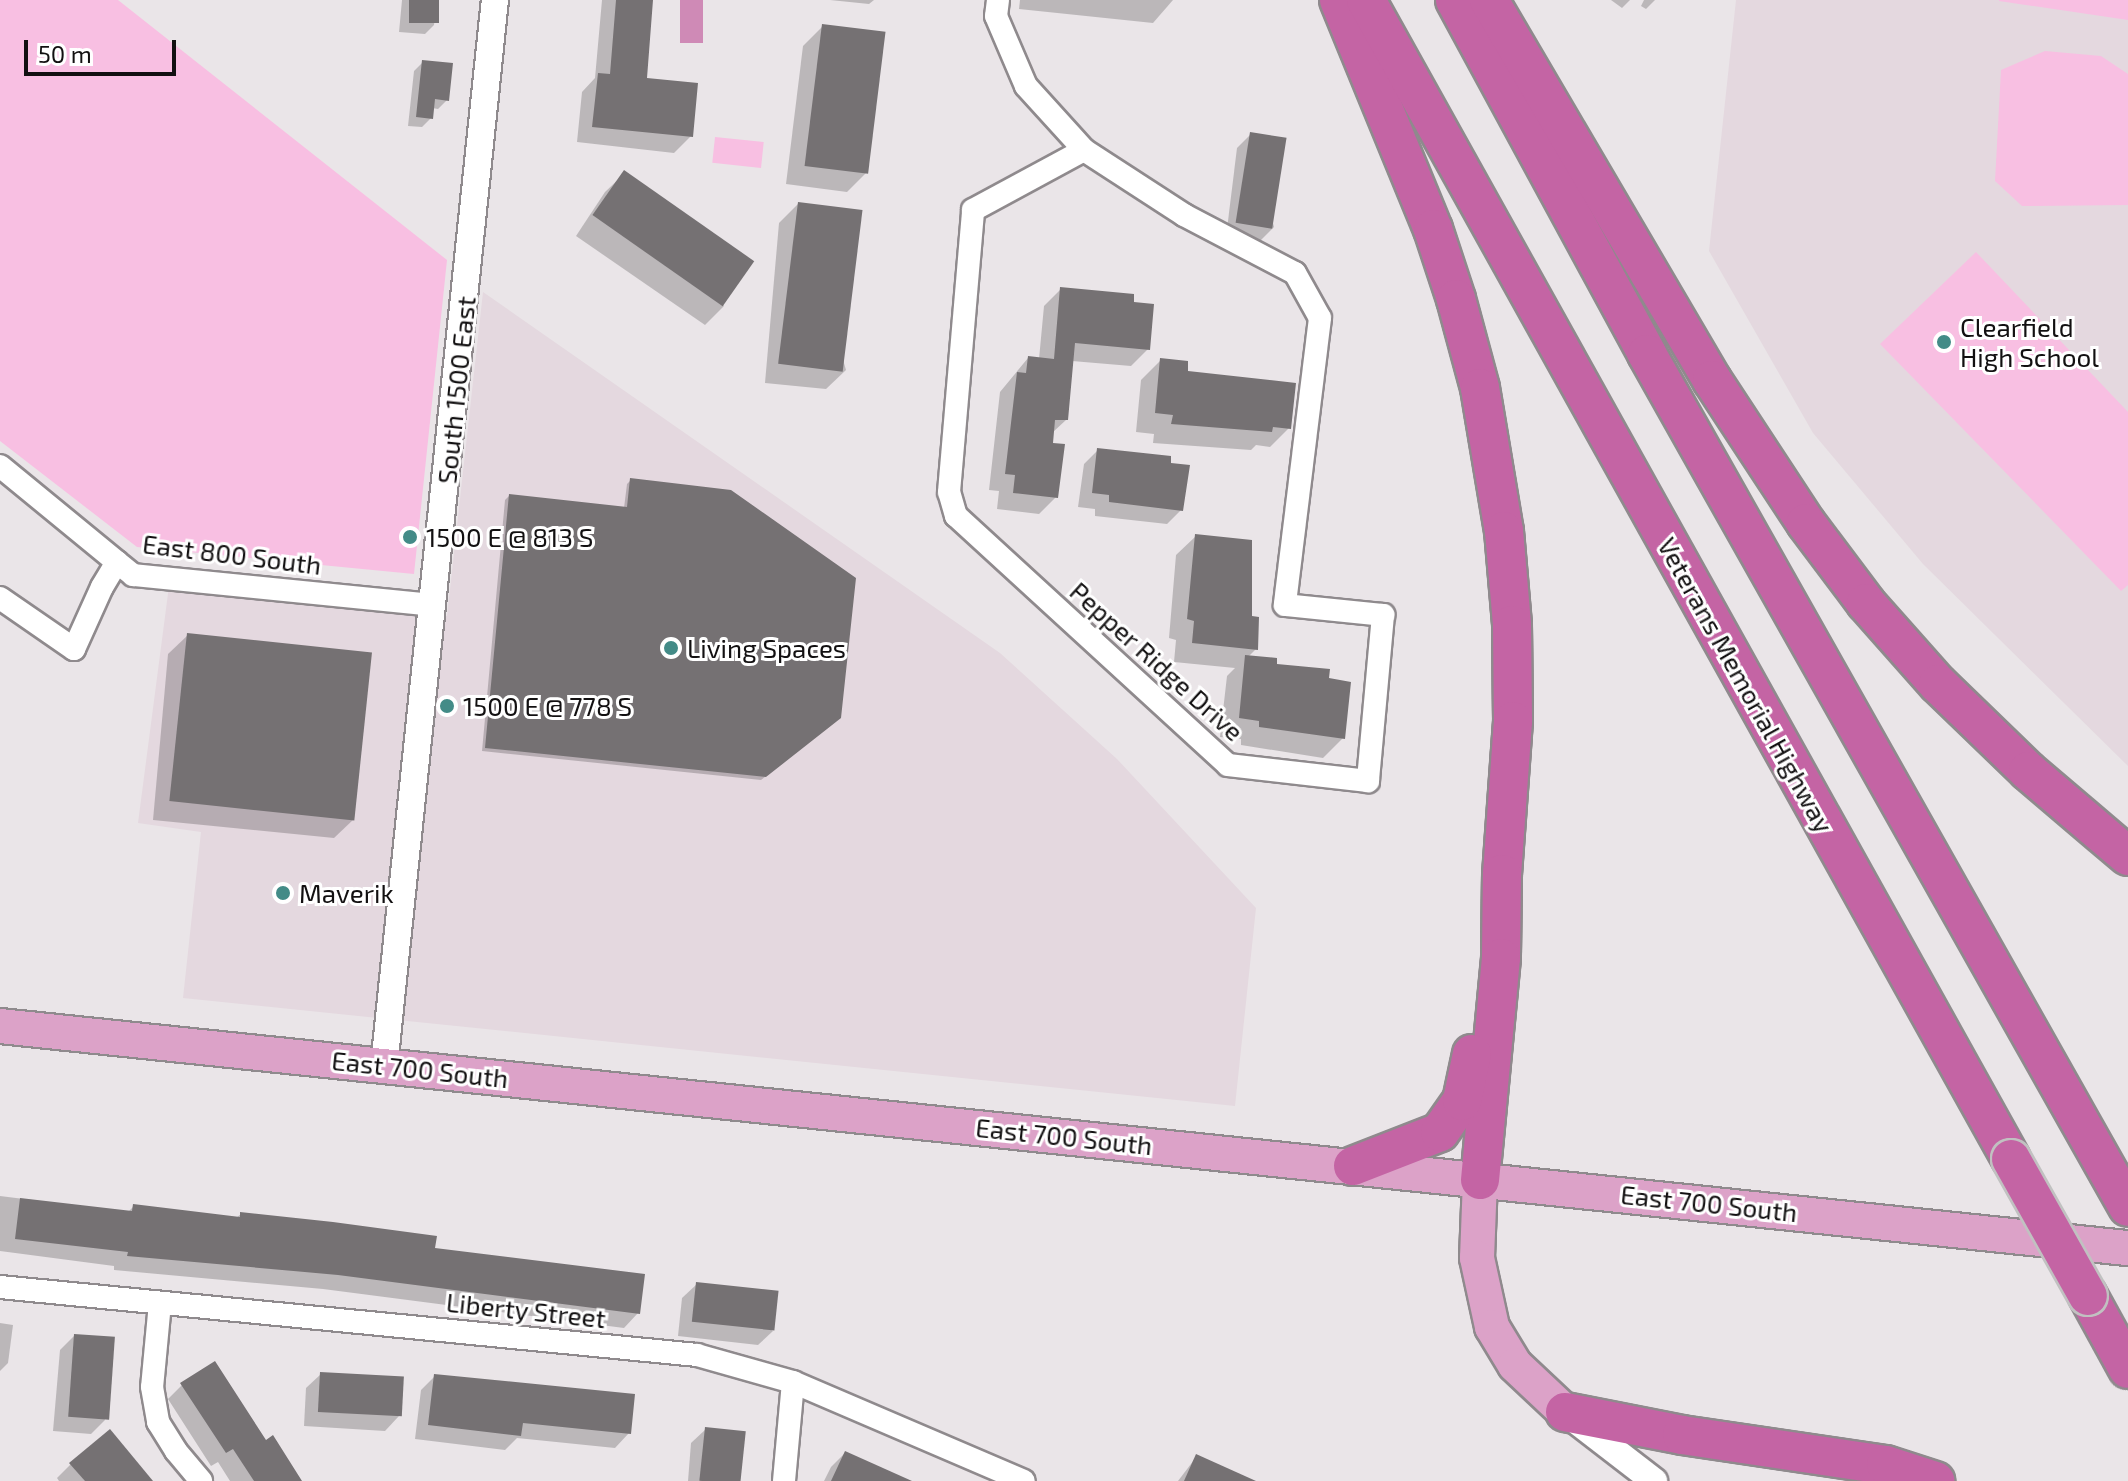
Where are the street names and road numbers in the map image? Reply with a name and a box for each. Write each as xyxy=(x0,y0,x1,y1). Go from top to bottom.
street label: South 1500 East xyxy=(431,295,481,485)
street label: East 800 South xyxy=(141,528,323,580)
street label: Veterans Memorial Highway xyxy=(1652,532,1840,838)
street label: Pepper Ridge Drive xyxy=(1064,575,1250,747)
street label: East 700 South xyxy=(330,1044,510,1094)
street label: East 700 South xyxy=(974,1111,1154,1161)
street label: East 700 South xyxy=(1619,1178,1799,1228)
street label: Liberty Street xyxy=(444,1286,608,1334)

